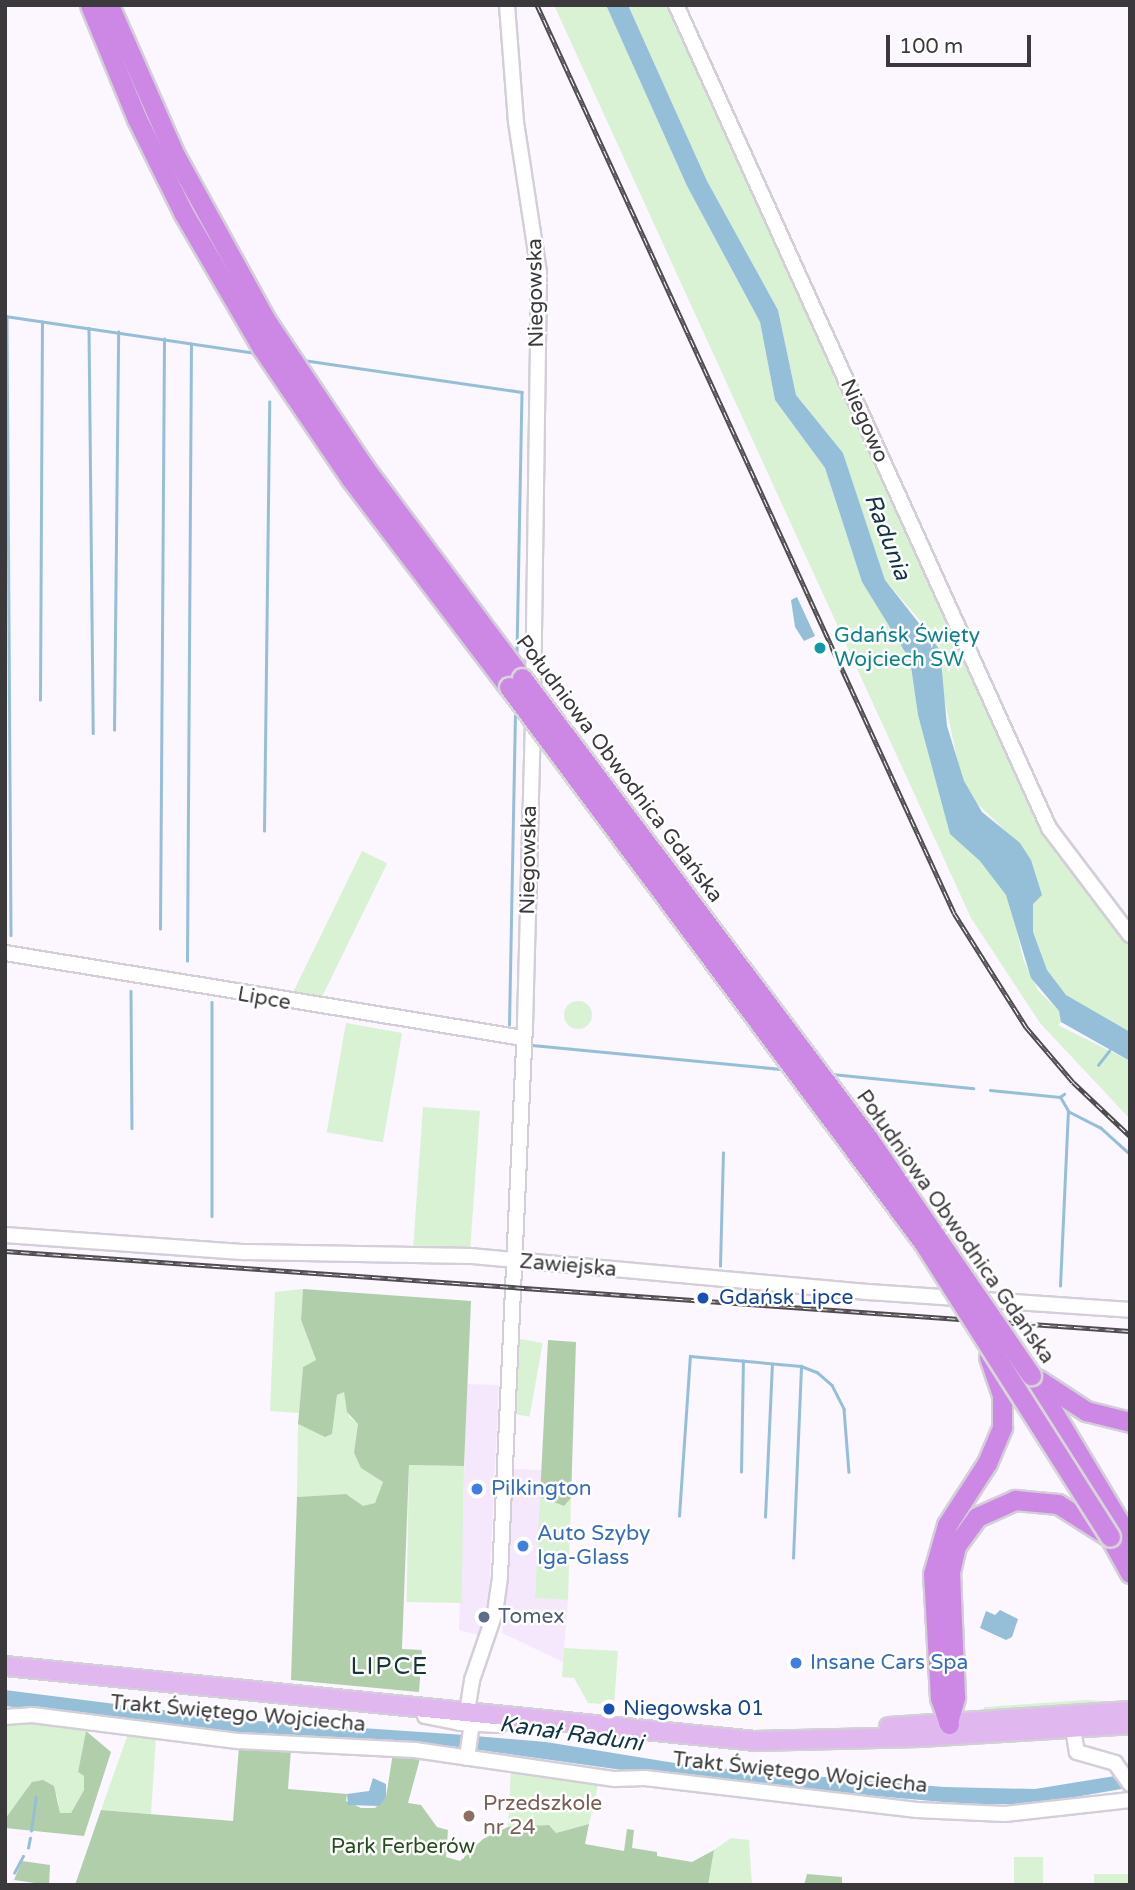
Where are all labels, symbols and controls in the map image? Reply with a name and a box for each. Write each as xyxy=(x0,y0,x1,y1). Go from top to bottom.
scale bar xyxy=(890,21,1035,65)
text: 100 m xyxy=(899,34,963,59)
street label: Niegowska xyxy=(522,238,550,348)
street label: Niegowo xyxy=(834,375,894,467)
water label: Radunia xyxy=(858,490,916,584)
place label: Gdańsk Święty Wojciech SW xyxy=(834,623,980,673)
street label: Południowa Obwodnica Gdańska xyxy=(510,630,728,908)
marker: Gdańsk Święty Wojciech SW xyxy=(812,640,828,656)
street label: Niegowska xyxy=(515,805,543,915)
street label: Lipce xyxy=(235,982,293,1016)
street label: Południowa Obwodnica Gdańska xyxy=(851,1085,1059,1369)
street label: Zawiejska xyxy=(518,1249,618,1283)
place label: Gdańsk Lipce xyxy=(719,1285,853,1311)
marker: Gdańsk Lipce xyxy=(693,1288,713,1308)
place label: Pilkington xyxy=(491,1476,592,1502)
marker: Pilkington xyxy=(469,1481,485,1497)
place label: Auto Szyby Iga-Glass xyxy=(537,1521,650,1571)
marker: Auto Szyby Iga-Glass xyxy=(515,1538,531,1554)
place label: Tomex xyxy=(498,1604,565,1630)
marker: Tomex xyxy=(476,1609,492,1625)
place label: Insane Cars Spa xyxy=(810,1650,968,1676)
district label: LIPCE xyxy=(351,1653,429,1681)
marker: Insane Cars Spa xyxy=(788,1655,804,1671)
street label: Trakt Świętego Wojciecha xyxy=(109,1690,367,1738)
place label: Niegowska 01 xyxy=(623,1696,764,1722)
marker: Niegowska 01 xyxy=(601,1701,617,1717)
water label: Kanał Raduni xyxy=(497,1710,645,1758)
street label: Trakt Świętego Wojciecha xyxy=(671,1747,929,1799)
place label: Przedszkole nr 24 xyxy=(483,1791,602,1841)
marker: Przedszkole nr 24 xyxy=(461,1808,477,1824)
park label: Park Ferberów xyxy=(331,1834,475,1860)

